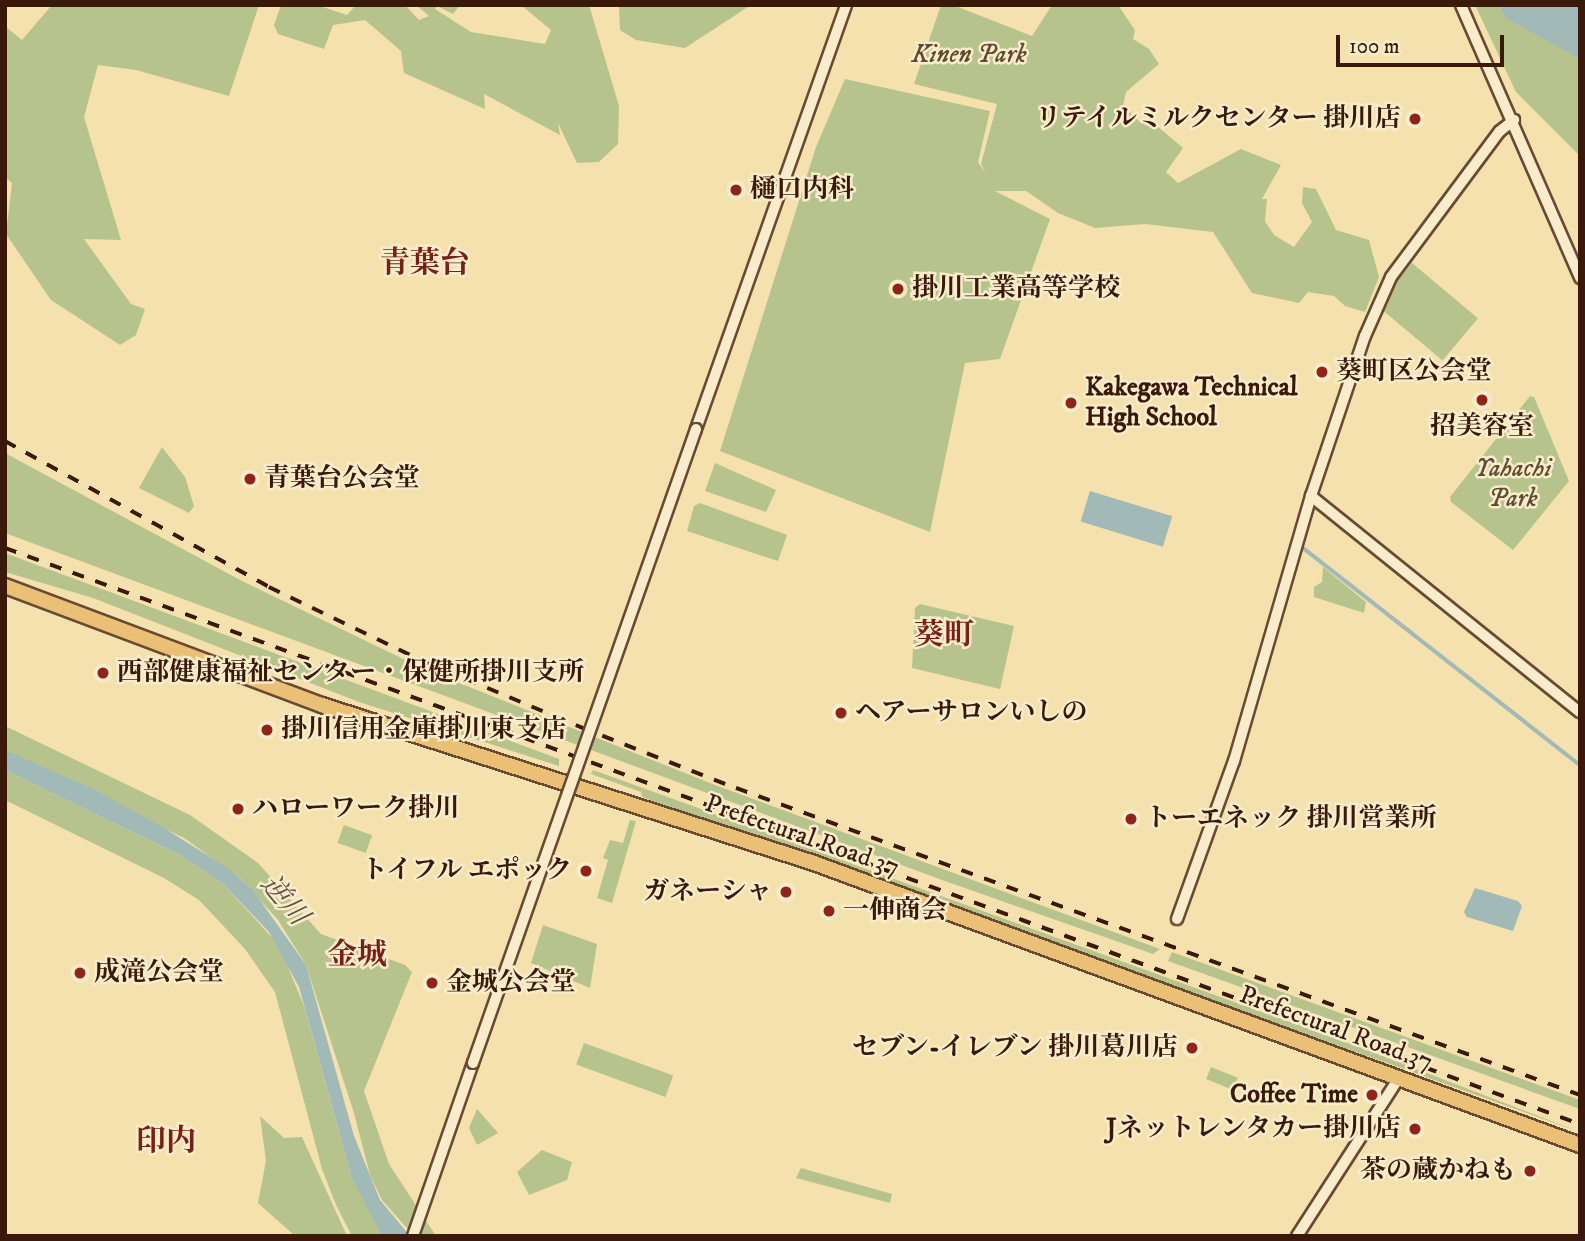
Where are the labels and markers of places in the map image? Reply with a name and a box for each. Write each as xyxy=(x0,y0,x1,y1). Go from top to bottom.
place label: リテイルミルクセンター 掛川店 xyxy=(1031,103,1401,135)
marker: リテイルミルクセンター 掛川店 xyxy=(1407,111,1423,127)
place label: 樋口内科 xyxy=(750,174,854,206)
marker: 樋口内科 xyxy=(728,182,744,198)
place label: 掛川工業高等学校 xyxy=(912,273,1120,305)
marker: 掛川工業高等学校 xyxy=(890,281,906,297)
place label: 葵町区公会堂 xyxy=(1336,356,1492,388)
marker: 葵町区公会堂 xyxy=(1314,364,1330,380)
place label: Kakegawa Technical High School xyxy=(1085,372,1298,434)
marker: 招美容室 xyxy=(1474,392,1490,408)
marker: Kakegawa Technical High School xyxy=(1063,395,1079,411)
place label: 招美容室 xyxy=(1430,411,1534,443)
place label: 青葉台公会堂 xyxy=(264,463,420,495)
marker: 青葉台公会堂 xyxy=(242,471,258,487)
place label: 西部健康福祉センター・保健所掛川支所 xyxy=(117,657,585,689)
marker: 西部健康福祉センター・保健所掛川支所 xyxy=(95,665,111,681)
place label: ヘアーサロンいしの xyxy=(855,697,1088,729)
marker: ヘアーサロンいしの xyxy=(833,705,849,721)
place label: 掛川信用金庫掛川東支店 xyxy=(281,714,567,746)
marker: 掛川信用金庫掛川東支店 xyxy=(259,722,275,738)
place label: ハローワーク掛川 xyxy=(252,793,460,825)
marker: ハローワーク掛川 xyxy=(230,801,246,817)
place label: トーエネック 掛川営業所 xyxy=(1145,803,1437,835)
marker: トーエネック 掛川営業所 xyxy=(1123,811,1139,827)
place label: トイフル エポック xyxy=(358,855,572,887)
marker: トイフル エポック xyxy=(578,863,594,879)
place label: ガネーシャ xyxy=(642,876,772,908)
marker: ガネーシャ xyxy=(778,884,794,900)
place label: 一伸商会 xyxy=(843,895,947,927)
marker: 一伸商会 xyxy=(821,903,837,919)
place label: 成滝公会堂 xyxy=(94,957,224,989)
marker: 成滝公会堂 xyxy=(72,965,88,981)
place label: 金城公会堂 xyxy=(446,967,576,999)
marker: 金城公会堂 xyxy=(424,975,440,991)
place label: セブン-イレブン 掛川葛川店 xyxy=(850,1032,1178,1064)
marker: セブン-イレブン 掛川葛川店 xyxy=(1184,1040,1200,1056)
place label: Coffee Time xyxy=(1230,1079,1358,1111)
marker: Coffee Time xyxy=(1364,1087,1380,1103)
place label: Jネットレンタカー掛川店 xyxy=(1105,1113,1401,1145)
marker: Jネットレンタカー掛川店 xyxy=(1407,1121,1423,1137)
place label: 茶の蔵かねも xyxy=(1360,1155,1516,1187)
marker: 茶の蔵かねも xyxy=(1522,1163,1538,1179)

